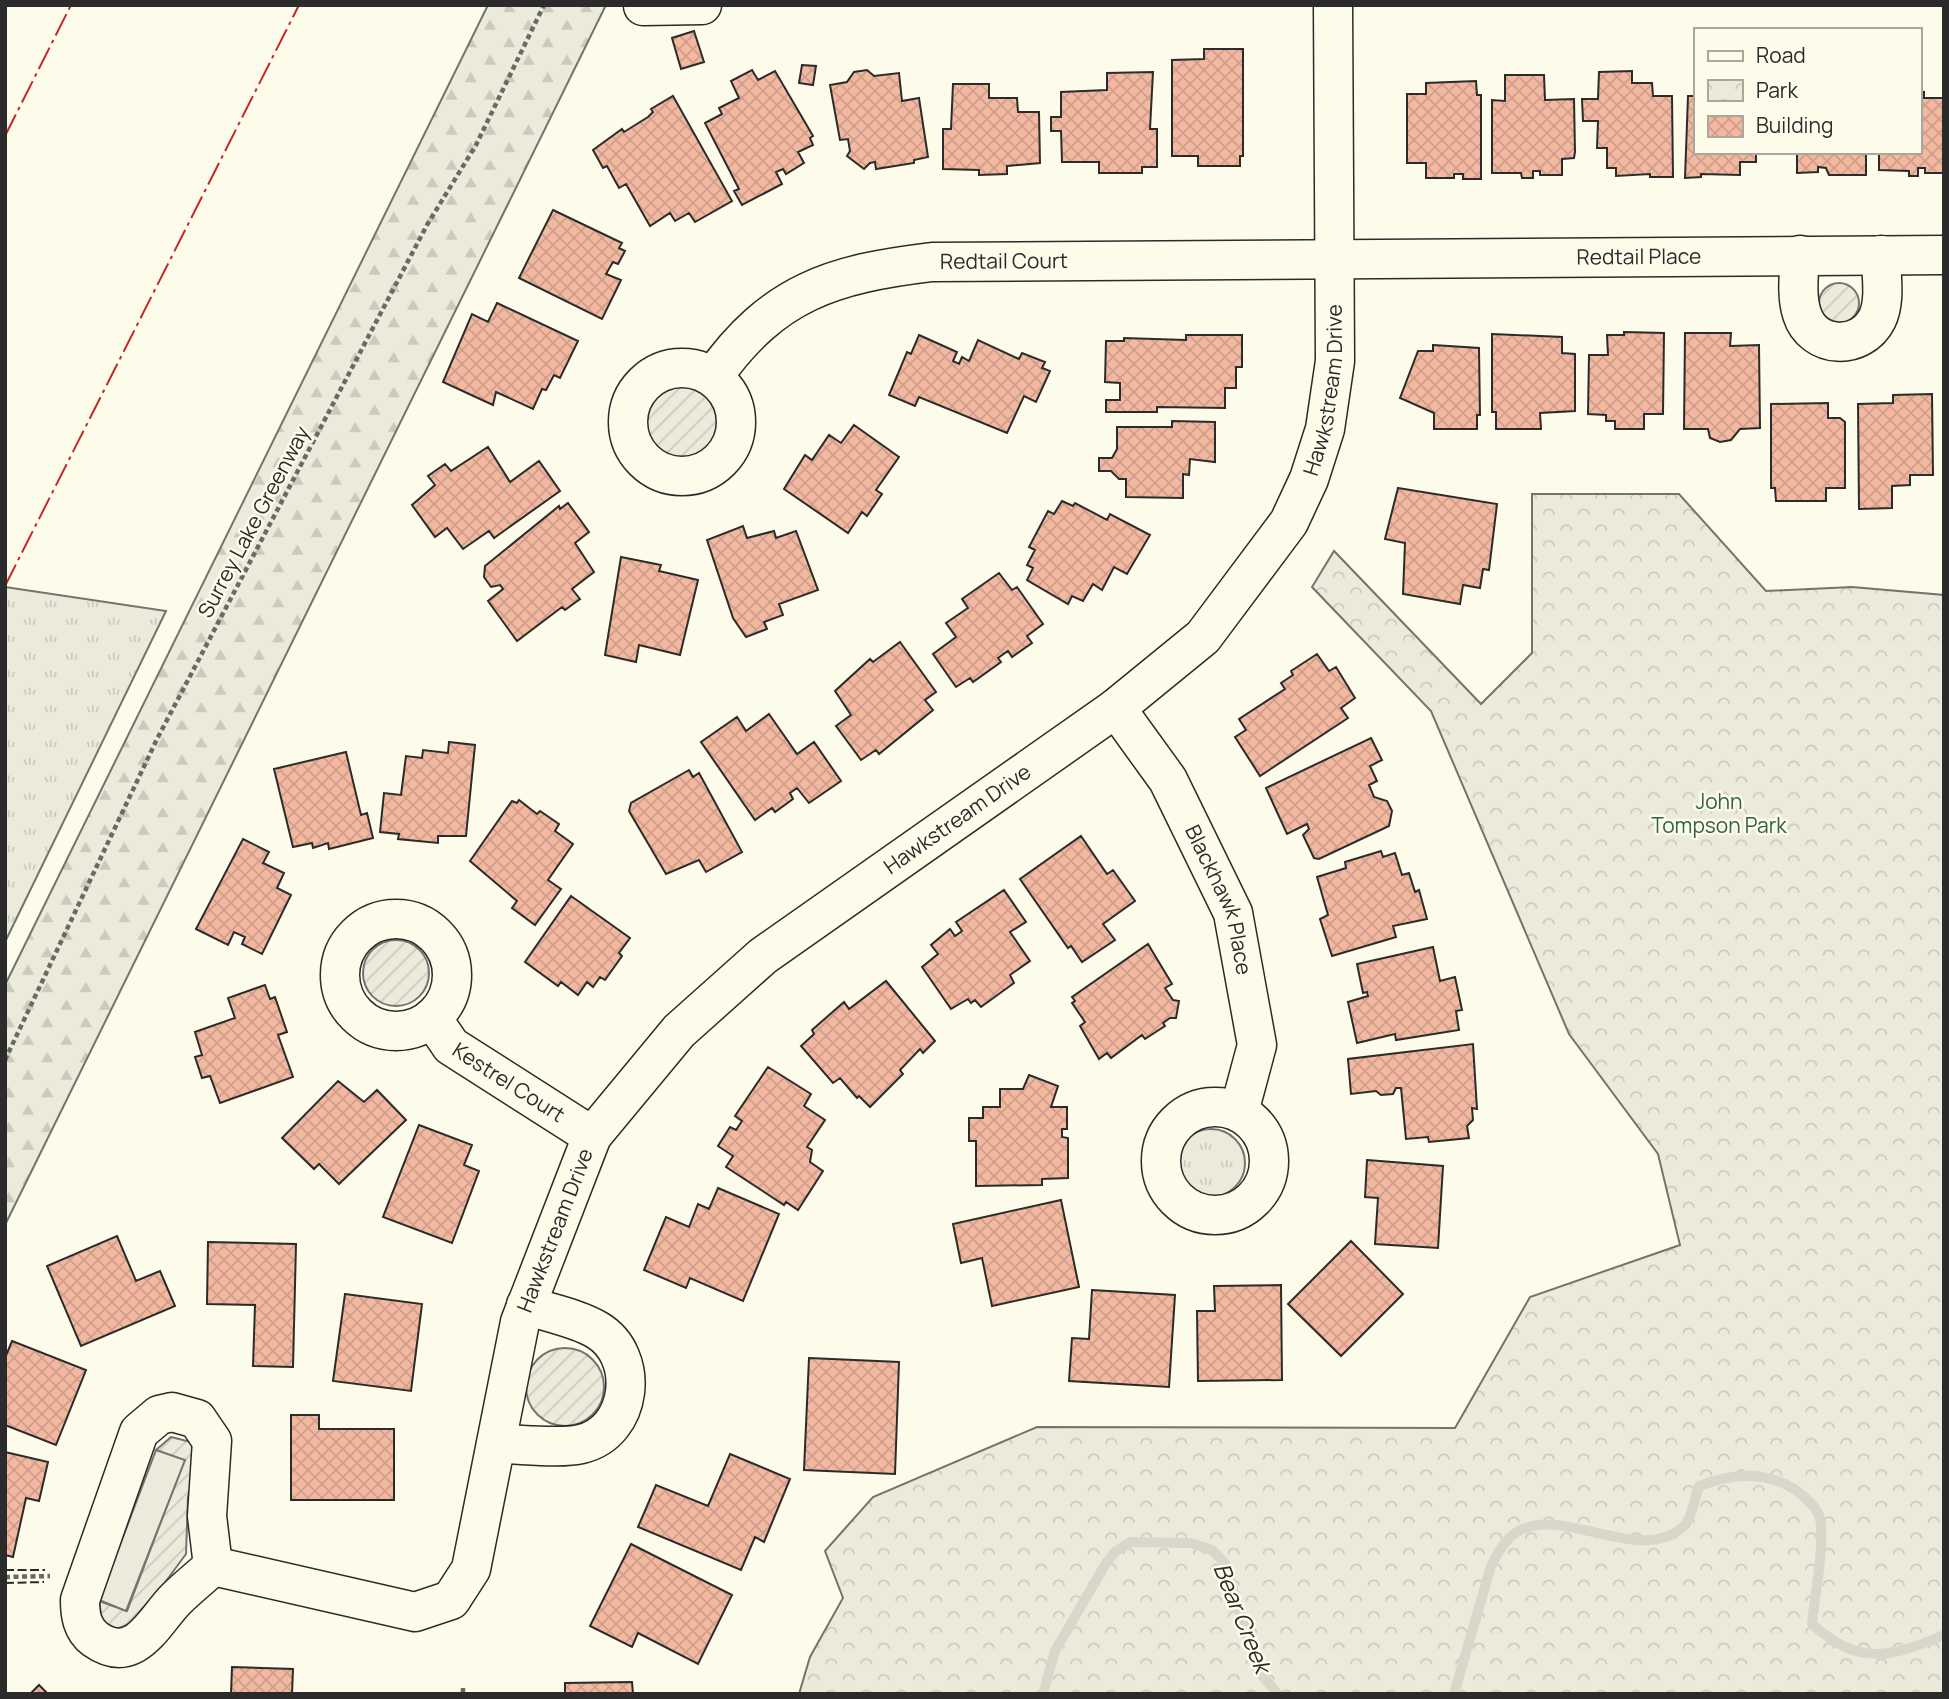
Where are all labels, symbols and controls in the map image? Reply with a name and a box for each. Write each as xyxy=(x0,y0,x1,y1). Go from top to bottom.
legend xyxy=(1694,28,1921,154)
text: Road xyxy=(1756,41,1806,69)
text: Park xyxy=(1756,76,1798,104)
text: Building xyxy=(1756,111,1833,139)
street label: Redtail Place xyxy=(1576,242,1701,271)
street label: Redtail Court xyxy=(940,246,1068,275)
street label: Hawkstream Drive xyxy=(1296,304,1348,479)
street label: Surrey Lake Greenway xyxy=(191,421,316,622)
street label: Hawkstream Drive xyxy=(878,757,1036,880)
park label: John Tompson Park xyxy=(1651,787,1787,839)
street label: Blackhawk Place xyxy=(1179,820,1259,977)
street label: Kestrel Court xyxy=(447,1036,570,1128)
street label: Hawkstream Drive xyxy=(510,1144,599,1316)
water label: Bear Creek xyxy=(1206,1558,1281,1681)

